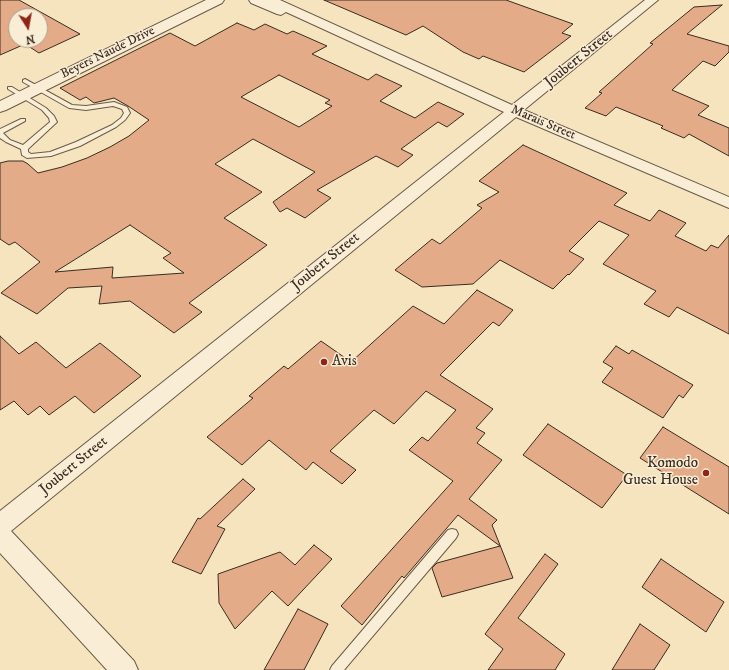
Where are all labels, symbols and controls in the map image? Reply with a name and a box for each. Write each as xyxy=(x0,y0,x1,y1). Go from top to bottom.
north arrow xyxy=(8,8,48,48)
street label: Beyers Naude Drive xyxy=(58,23,158,83)
street label: Joubert Street xyxy=(541,26,617,92)
text: N xyxy=(24,31,36,47)
street label: Marais Street xyxy=(508,102,578,144)
street label: Joubert Street xyxy=(288,229,364,295)
place label: Avis xyxy=(332,353,357,371)
marker: Avis xyxy=(319,357,329,367)
street label: Joubert Street xyxy=(36,433,112,499)
place label: Komodo Guest House xyxy=(623,455,698,490)
marker: Komodo Guest House xyxy=(701,468,711,478)

